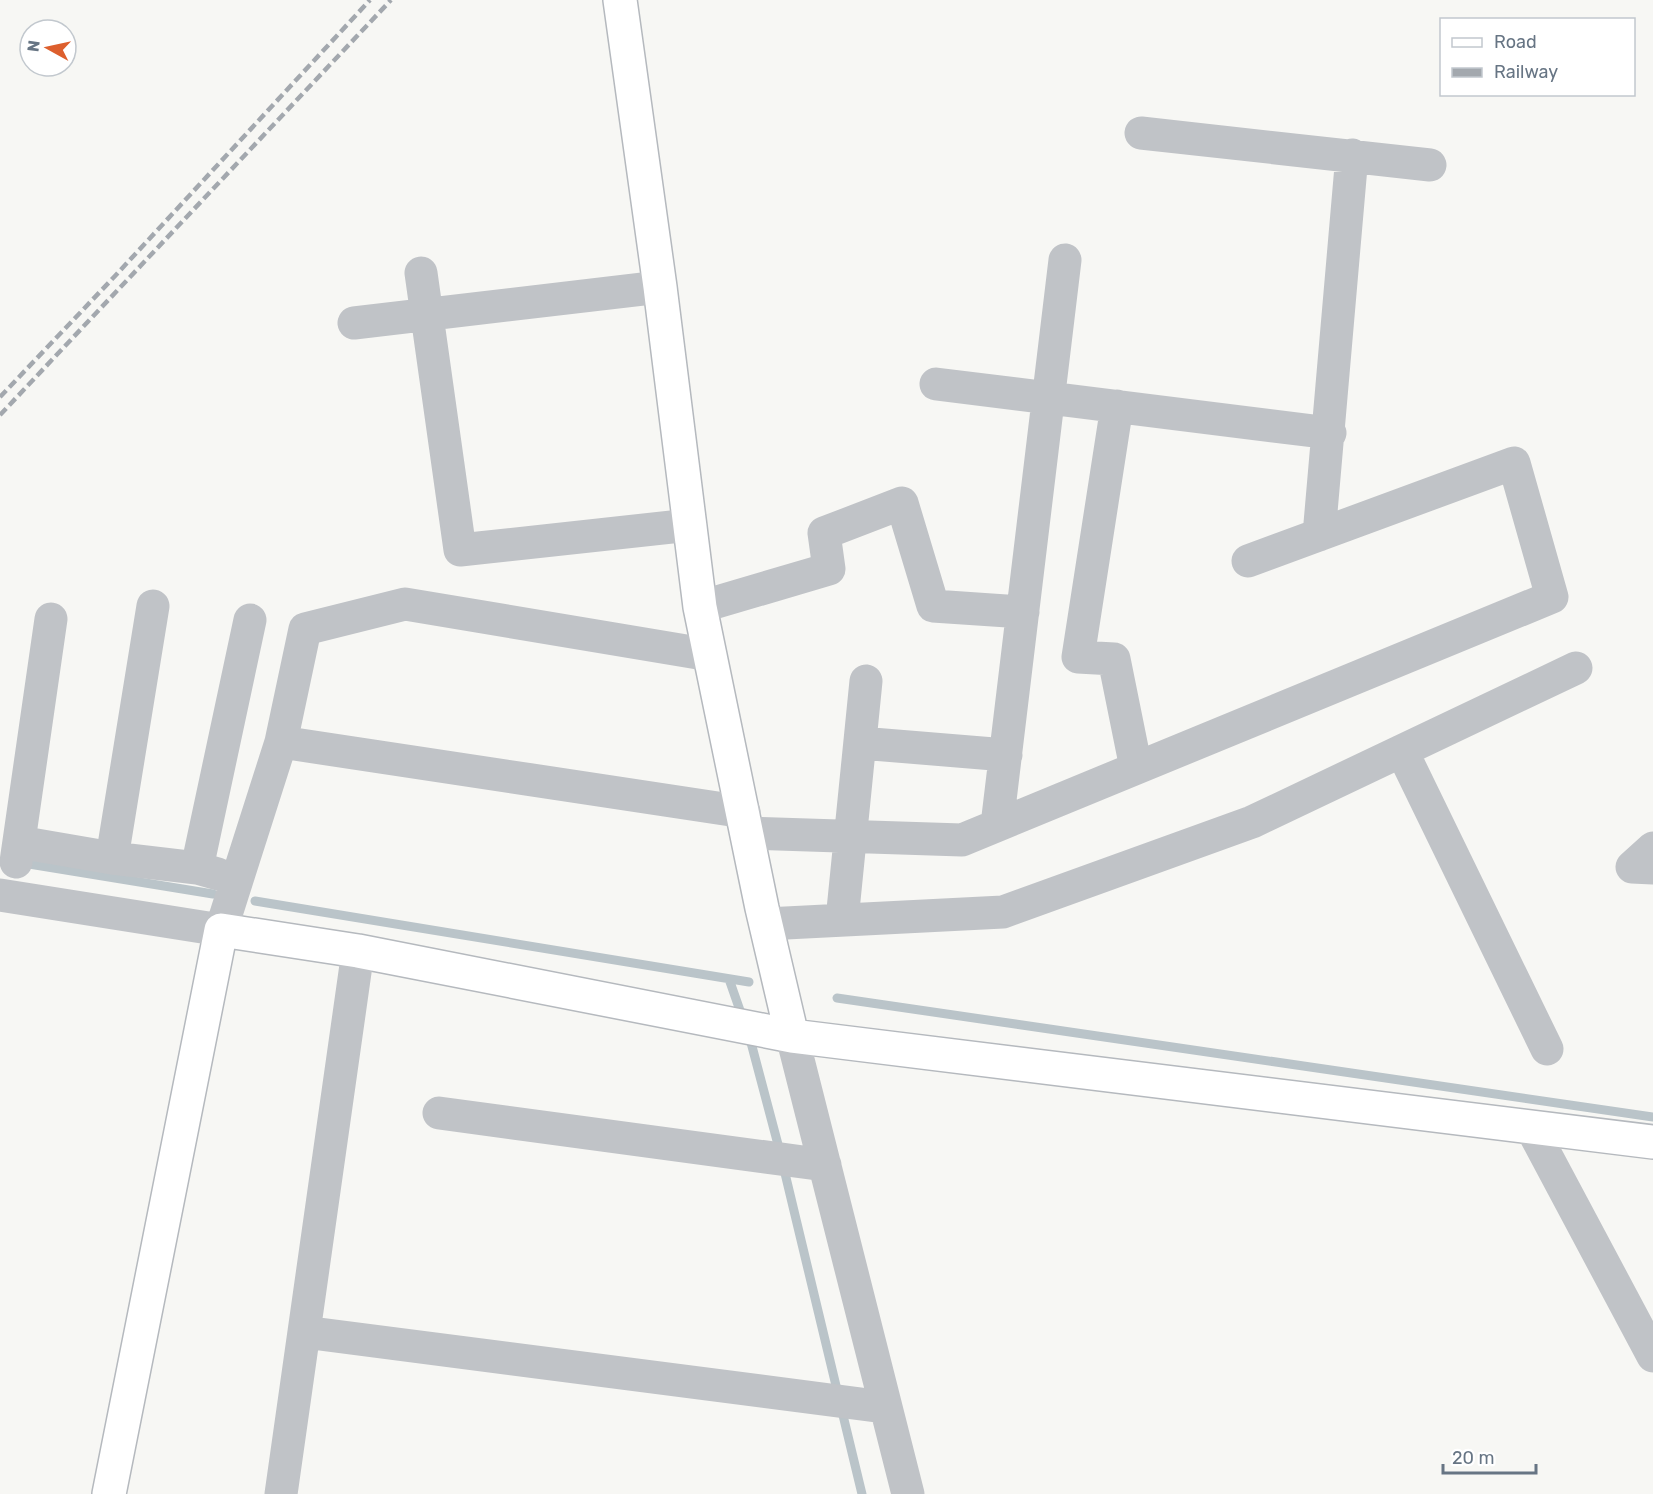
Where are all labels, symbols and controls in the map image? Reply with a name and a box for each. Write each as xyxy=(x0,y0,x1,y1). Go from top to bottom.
north arrow xyxy=(18,18,78,78)
legend xyxy=(1440,18,1635,96)
text: Road xyxy=(1494,31,1537,53)
text: N xyxy=(23,39,44,53)
text: Railway xyxy=(1494,61,1558,83)
scale bar xyxy=(1443,1437,1536,1475)
text: 20 m xyxy=(1452,1447,1494,1469)

